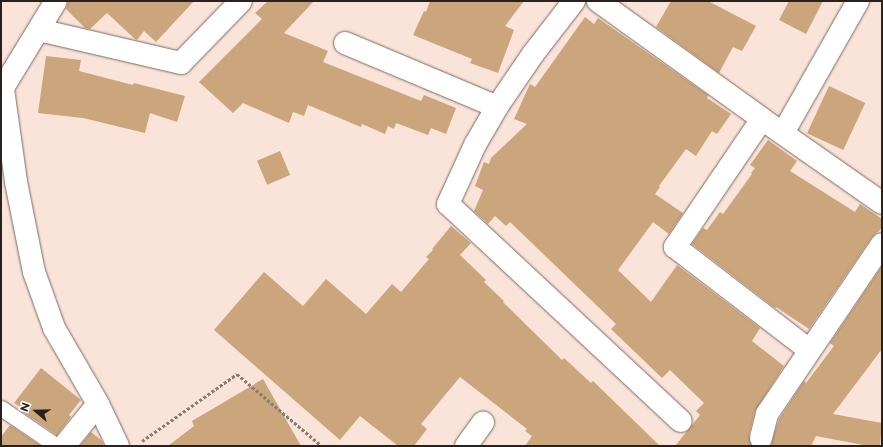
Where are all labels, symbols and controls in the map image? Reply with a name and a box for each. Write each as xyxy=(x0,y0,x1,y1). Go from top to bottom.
north arrow xyxy=(16,391,56,431)
text: N xyxy=(17,400,33,413)

